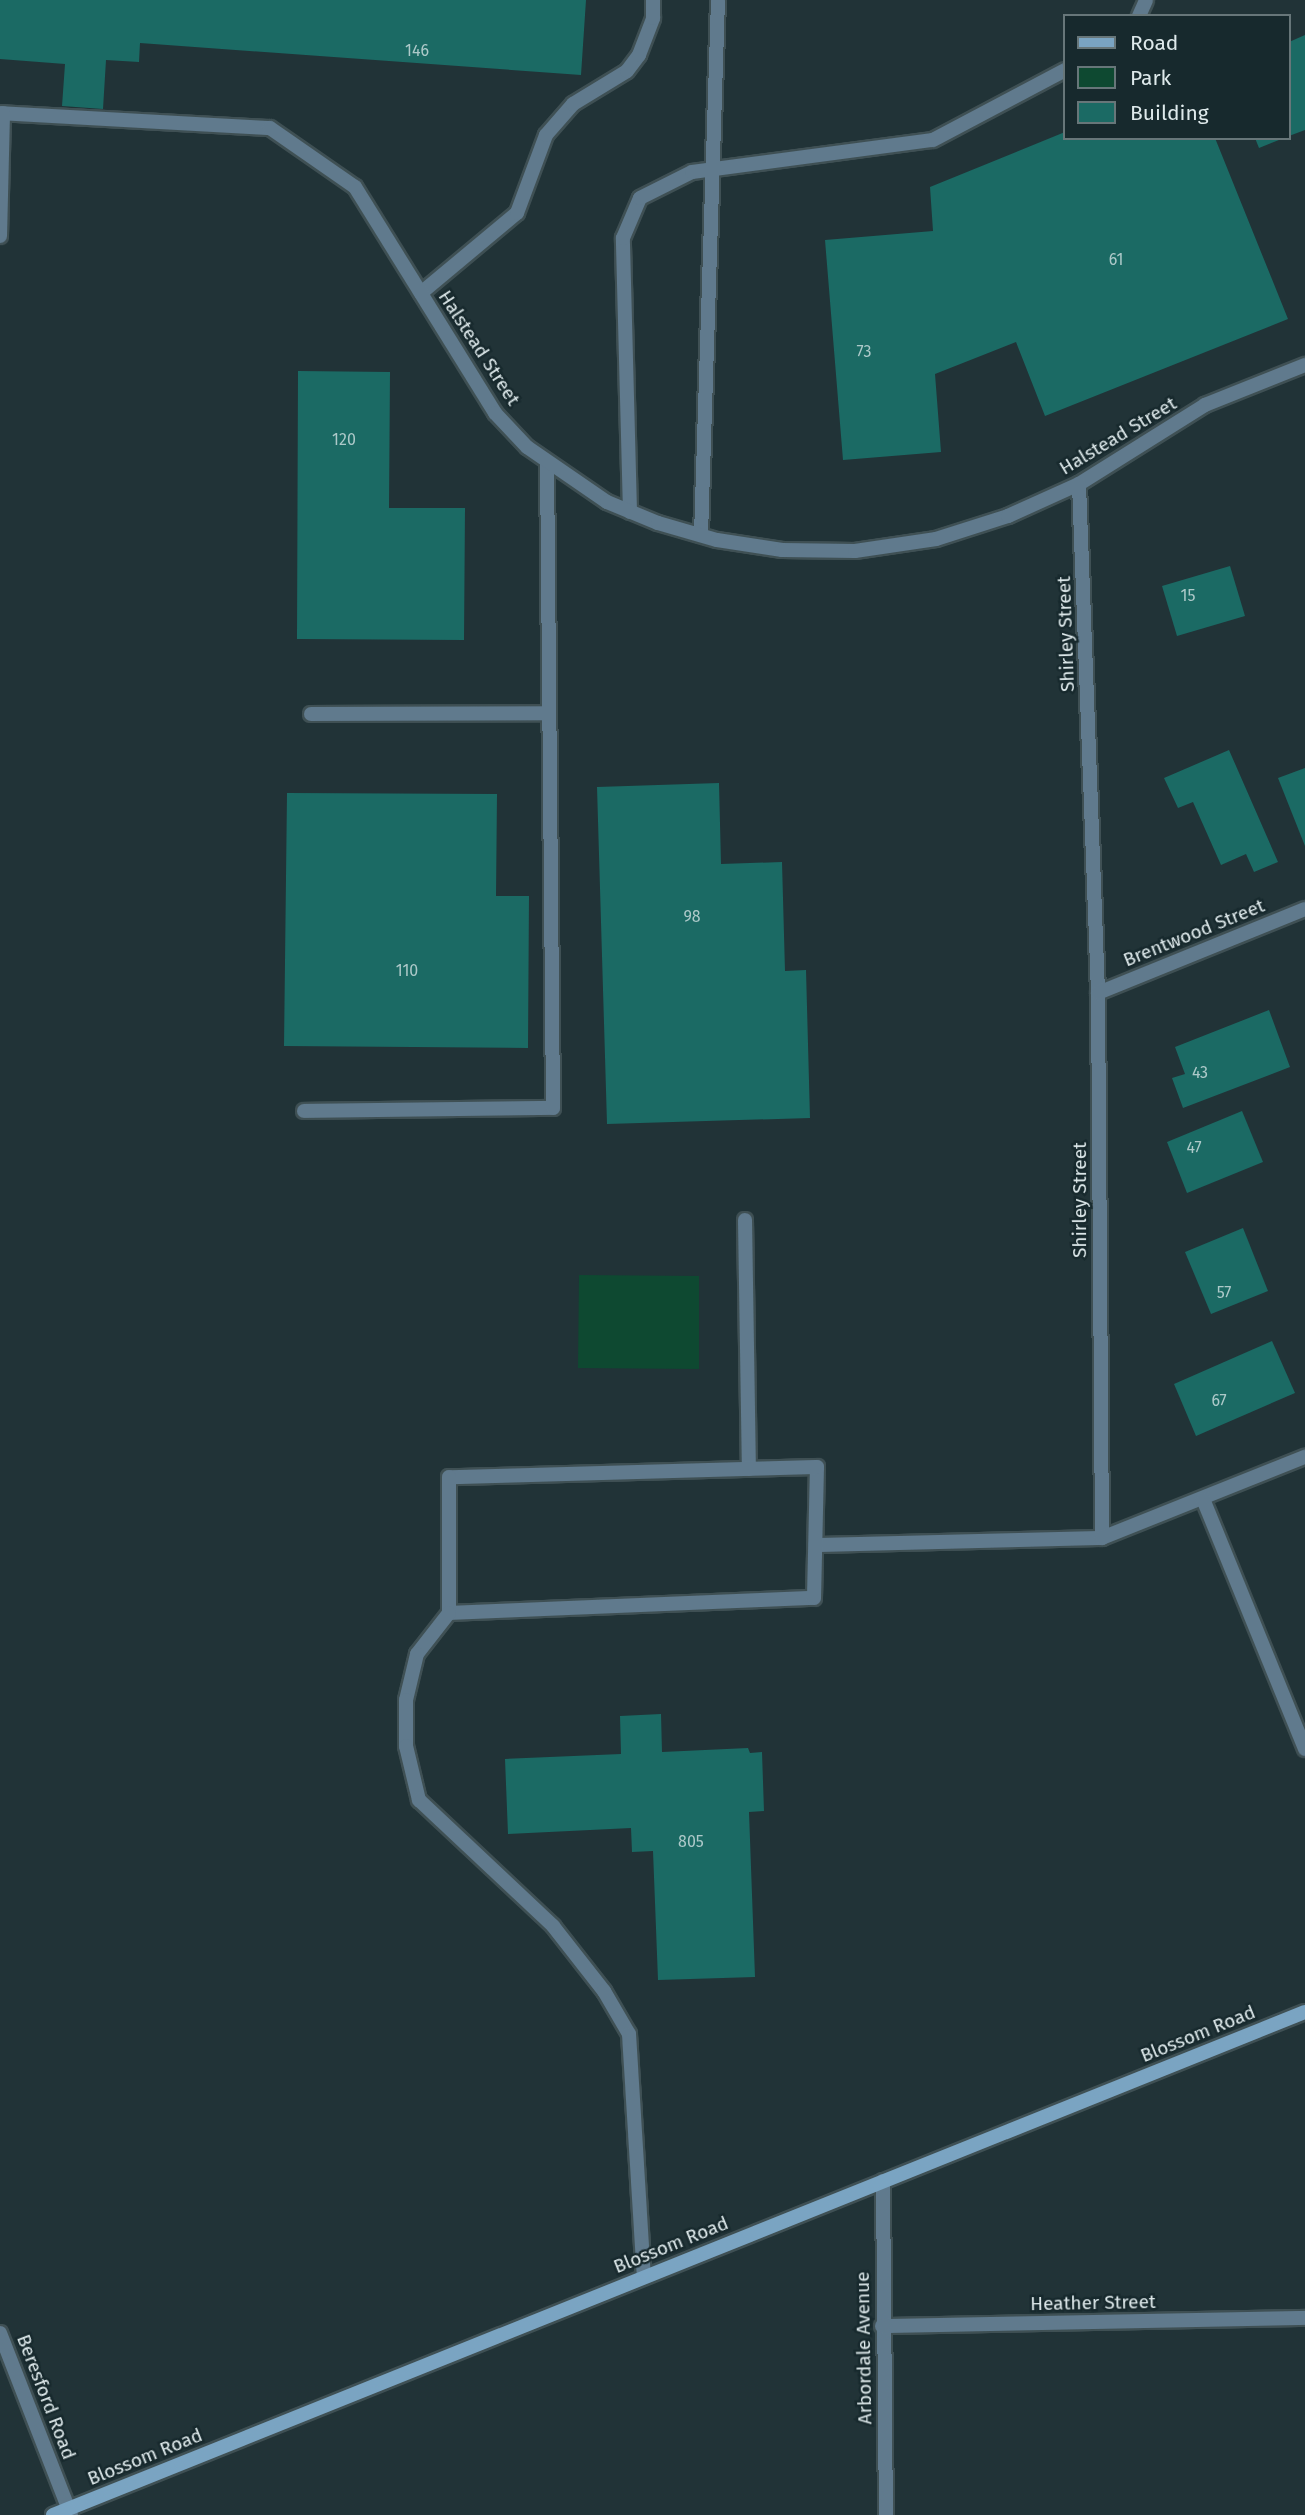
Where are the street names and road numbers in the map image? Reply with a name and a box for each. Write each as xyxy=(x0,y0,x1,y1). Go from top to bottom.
street label: Halstead Street xyxy=(433,286,525,410)
street label: Halstead Street xyxy=(1055,392,1181,480)
street label: Shirley Street xyxy=(1053,576,1079,692)
street label: Brentwood Street xyxy=(1120,894,1268,972)
street label: Shirley Street xyxy=(1069,1142,1091,1258)
street label: Blossom Road xyxy=(1137,2001,1259,2067)
street label: Blossom Road xyxy=(610,2212,732,2278)
street label: Arbordale Avenue xyxy=(851,2271,877,2425)
street label: Heather Street xyxy=(1030,2291,1156,2315)
street label: Beresford Road xyxy=(12,2331,80,2463)
street label: Blossom Road xyxy=(84,2424,206,2490)

